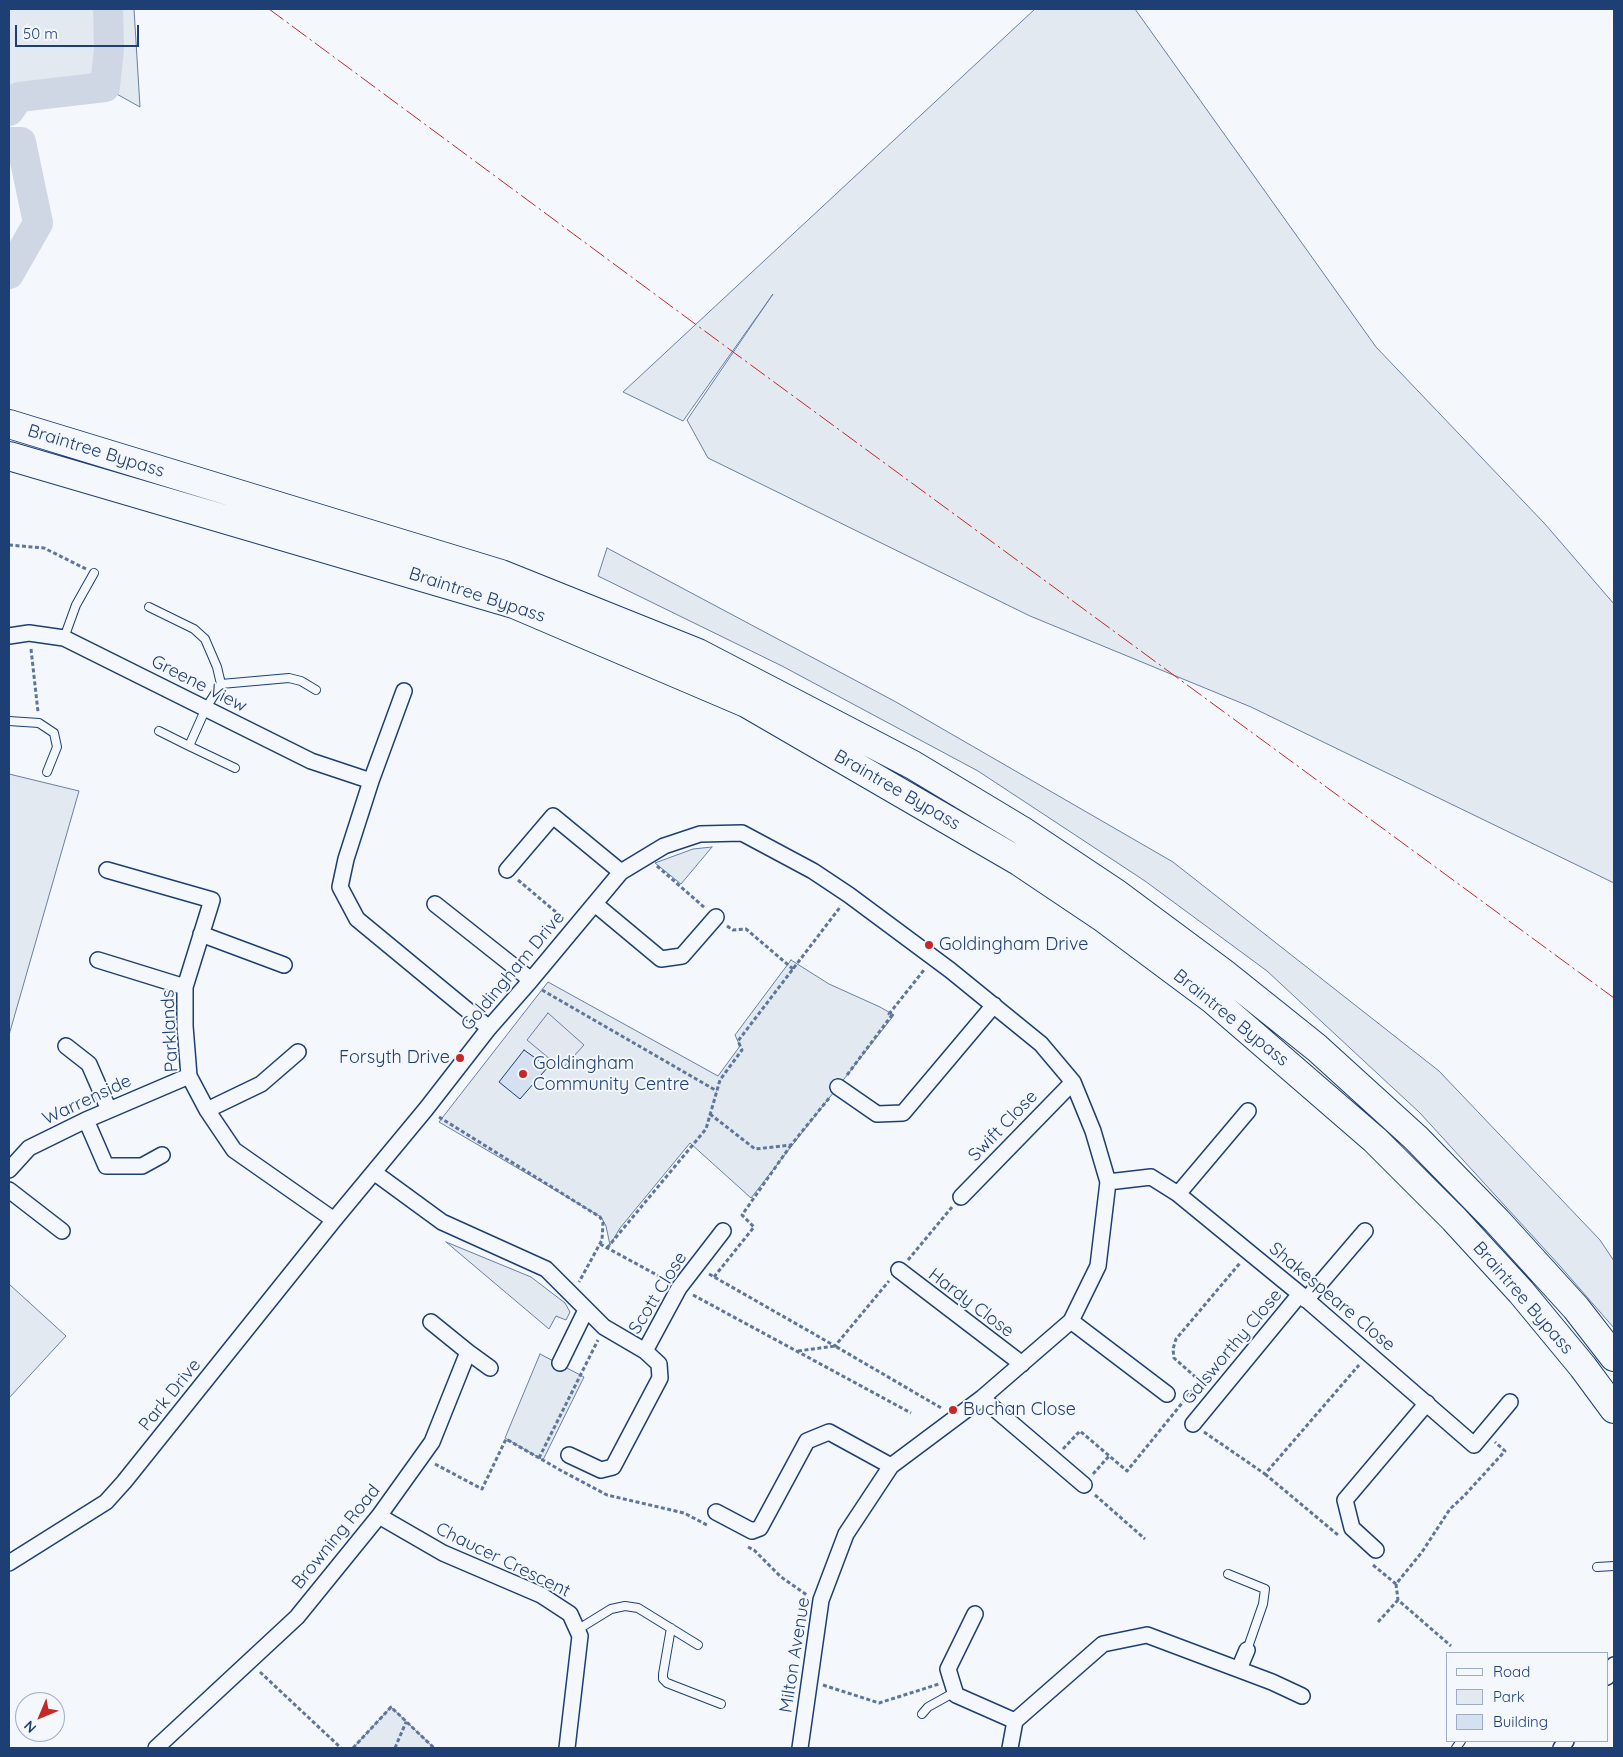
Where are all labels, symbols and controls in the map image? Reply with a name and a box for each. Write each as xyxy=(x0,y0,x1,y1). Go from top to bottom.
scale bar xyxy=(18,15,141,47)
text: 50 m xyxy=(23,24,58,43)
street label: Braintree Bypass xyxy=(25,420,167,482)
street label: Braintree Bypass xyxy=(406,563,548,627)
street label: Greene View xyxy=(148,651,250,717)
street label: Braintree Bypass xyxy=(830,745,964,835)
street label: Goldingham Drive xyxy=(457,907,569,1035)
place label: Goldingham Drive xyxy=(939,934,1089,956)
marker: Goldingham Drive xyxy=(923,939,935,951)
street label: Braintree Bypass xyxy=(1169,965,1293,1071)
street label: Parklands xyxy=(157,989,183,1073)
place label: Forsyth Drive xyxy=(339,1047,450,1069)
marker: Forsyth Drive xyxy=(454,1052,466,1064)
place label: Goldingham Community Centre xyxy=(533,1053,689,1096)
marker: Goldingham Community Centre xyxy=(517,1068,529,1080)
street label: Warrenside xyxy=(39,1070,135,1130)
street label: Swift Close xyxy=(964,1086,1042,1166)
street label: Braintree Bypass xyxy=(1468,1237,1578,1359)
street label: Shakespeare Close xyxy=(1265,1238,1399,1356)
street label: Scott Close xyxy=(624,1248,692,1338)
street label: Hardy Close xyxy=(924,1264,1018,1342)
street label: Galsworthy Close xyxy=(1177,1285,1287,1409)
street label: Park Drive xyxy=(134,1355,206,1435)
place label: Buchan Close xyxy=(963,1399,1076,1421)
marker: Buchan Close xyxy=(947,1404,959,1416)
street label: Browning Road xyxy=(287,1480,385,1594)
street label: Chaucer Crescent xyxy=(432,1518,574,1602)
street label: Milton Avenue xyxy=(775,1596,815,1714)
legend xyxy=(1446,1652,1608,1742)
text: Road xyxy=(1493,1662,1530,1681)
text: Park xyxy=(1493,1687,1525,1706)
north arrow xyxy=(15,1692,65,1742)
text: Building xyxy=(1493,1712,1548,1731)
text: N xyxy=(20,1717,40,1737)

